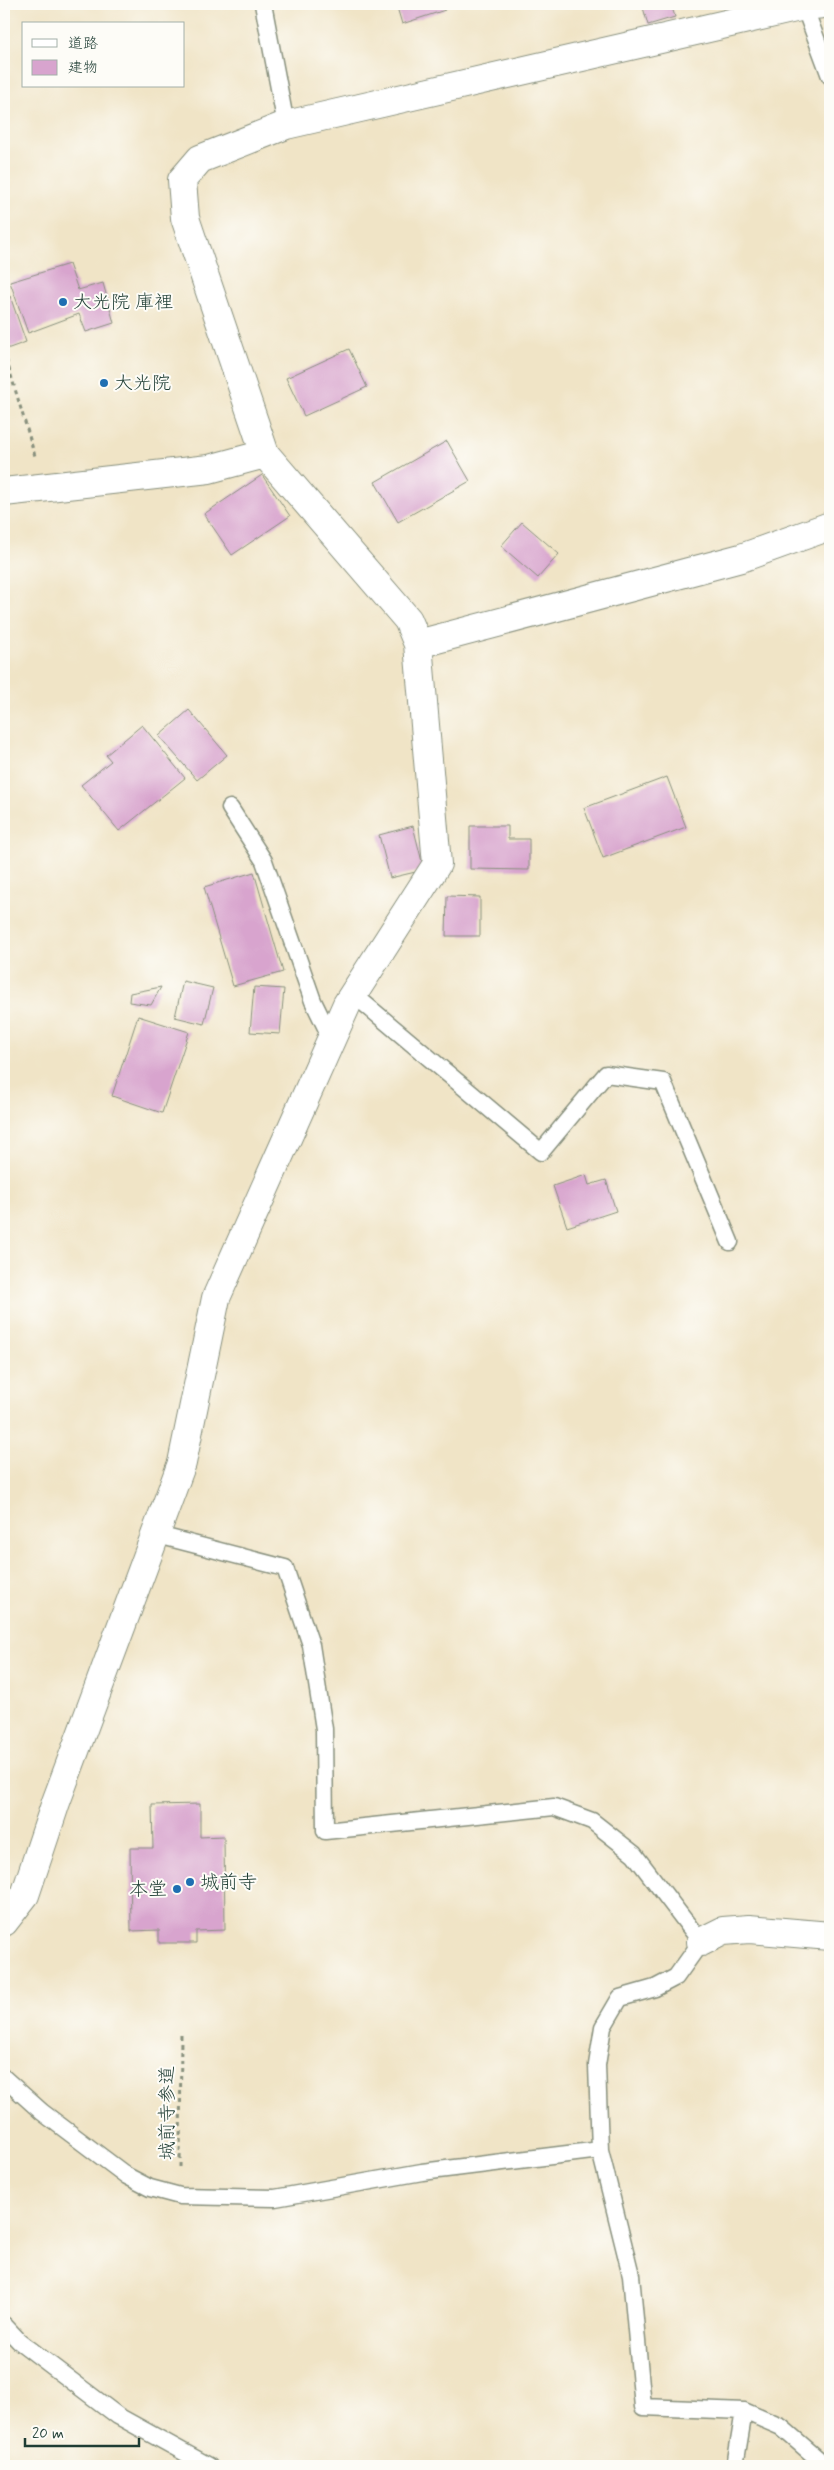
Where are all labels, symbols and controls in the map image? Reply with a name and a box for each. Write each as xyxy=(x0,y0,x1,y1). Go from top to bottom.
legend xyxy=(22,22,185,88)
text: 道路 xyxy=(68,34,98,54)
text: 建物 xyxy=(68,58,98,78)
place label: 大光院 庫裡 xyxy=(73,290,173,315)
marker: 大光院 庫裡 xyxy=(57,296,69,308)
place label: 大光院 xyxy=(114,371,171,396)
marker: 大光院 xyxy=(98,377,110,389)
place label: 城前寺 xyxy=(200,1870,257,1895)
marker: 城前寺 xyxy=(184,1876,196,1888)
place label: 本堂 xyxy=(129,1877,167,1902)
marker: 本堂 xyxy=(171,1883,183,1895)
street label: 城前寺参道 xyxy=(155,2065,180,2161)
scale bar xyxy=(25,2415,139,2447)
text: 20 m xyxy=(32,2424,64,2444)

